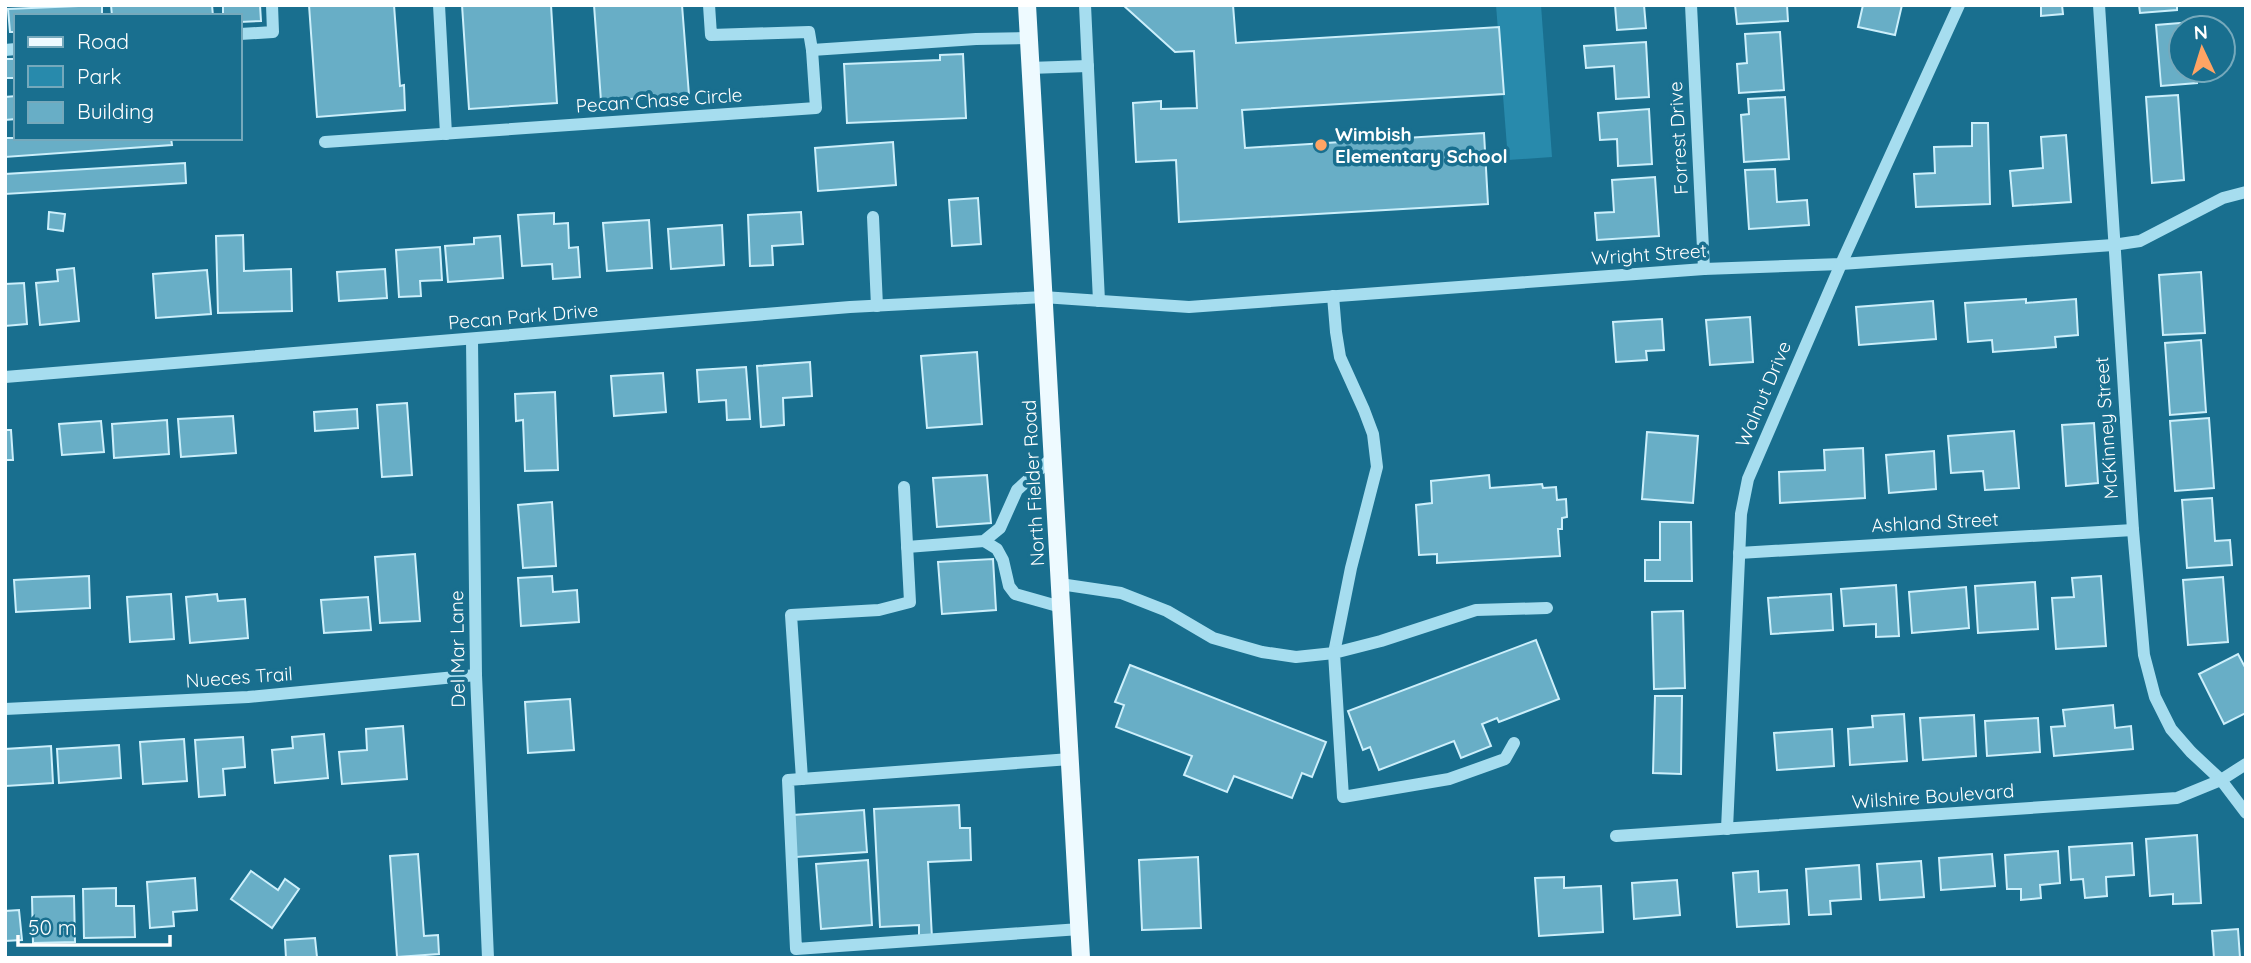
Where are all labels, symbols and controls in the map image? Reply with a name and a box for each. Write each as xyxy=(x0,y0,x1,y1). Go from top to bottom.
legend xyxy=(14,14,242,140)
north arrow xyxy=(2167,14,2237,84)
text: N xyxy=(2193,20,2209,44)
text: Road xyxy=(77,28,129,54)
text: Park xyxy=(77,63,121,89)
street label: Forrest Drive xyxy=(1663,81,1693,195)
street label: Pecan Chase Circle xyxy=(575,82,743,118)
text: Building xyxy=(77,98,154,124)
place label: Wimbish Elementary School xyxy=(1335,122,1508,168)
marker: Wimbish Elementary School xyxy=(1313,137,1329,153)
street label: Wright Street xyxy=(1590,238,1708,270)
street label: Pecan Park Drive xyxy=(447,297,599,335)
street label: Walnut Drive xyxy=(1730,337,1796,451)
street label: McKinney Street xyxy=(2089,356,2123,500)
street label: North Fielder Road xyxy=(1017,399,1049,567)
street label: Ashland Street xyxy=(1871,507,1999,537)
street label: Del Mar Lane xyxy=(444,590,470,708)
street label: Nueces Trail xyxy=(185,661,293,693)
street label: Wilshire Boulevard xyxy=(1851,778,2015,814)
scale bar xyxy=(18,904,170,948)
text: 50 m xyxy=(28,914,77,940)

